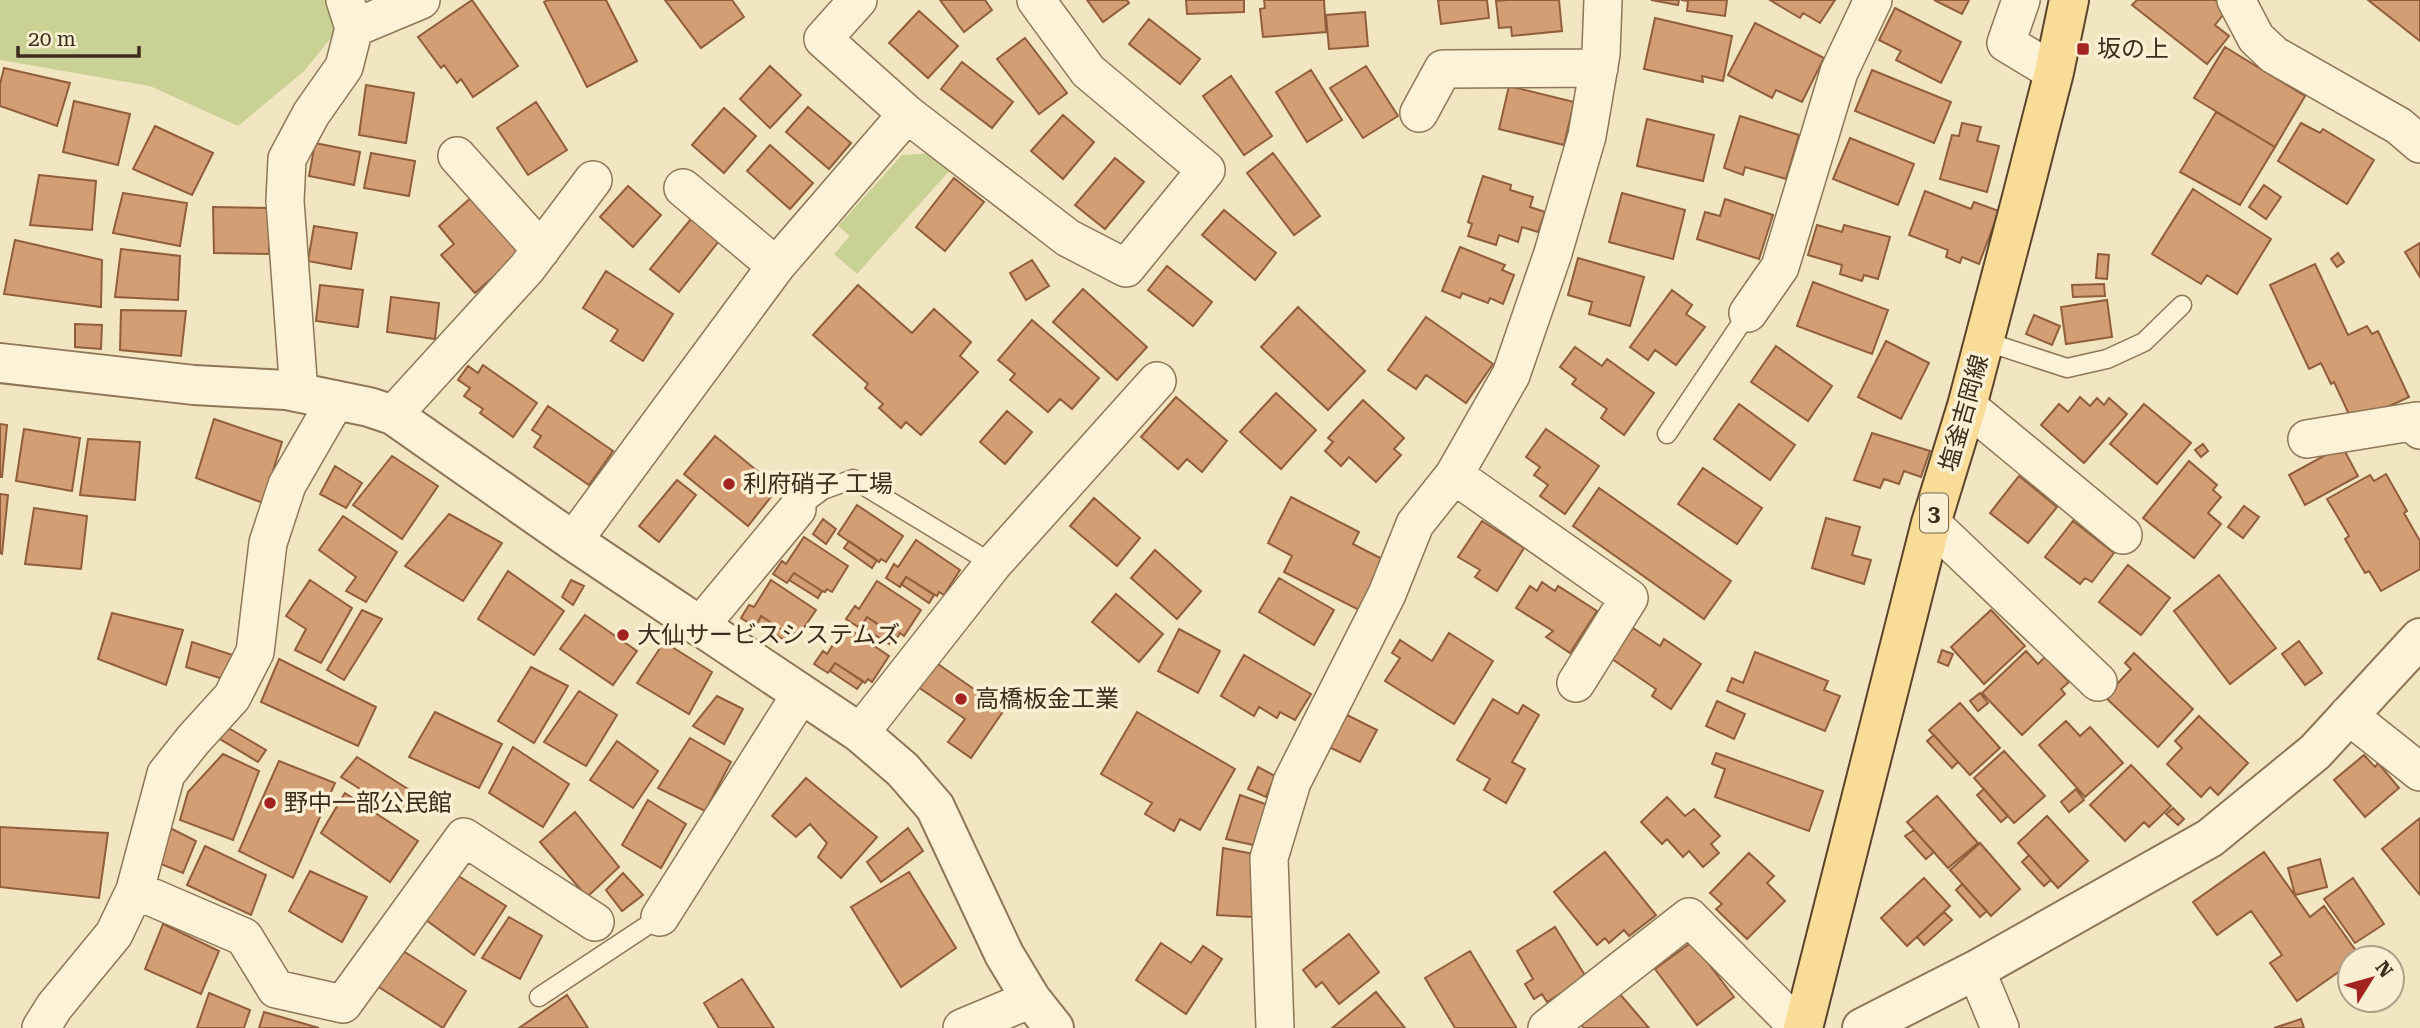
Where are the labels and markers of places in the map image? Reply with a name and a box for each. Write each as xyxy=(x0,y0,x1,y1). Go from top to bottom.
place label: 坂の上 xyxy=(2097,35,2169,63)
marker: 坂の上 xyxy=(2075,41,2091,57)
place label: 利府硝子 工場 xyxy=(743,470,893,498)
marker: 利府硝子 工場 xyxy=(721,476,737,492)
place label: 大仙サービスシステムズ xyxy=(637,621,900,649)
marker: 大仙サービスシステムズ xyxy=(615,627,631,643)
place label: 高橋板金工業 xyxy=(975,685,1119,713)
marker: 高橋板金工業 xyxy=(953,691,969,707)
place label: 野中一部公民館 xyxy=(284,789,452,817)
marker: 野中一部公民館 xyxy=(262,795,278,811)

